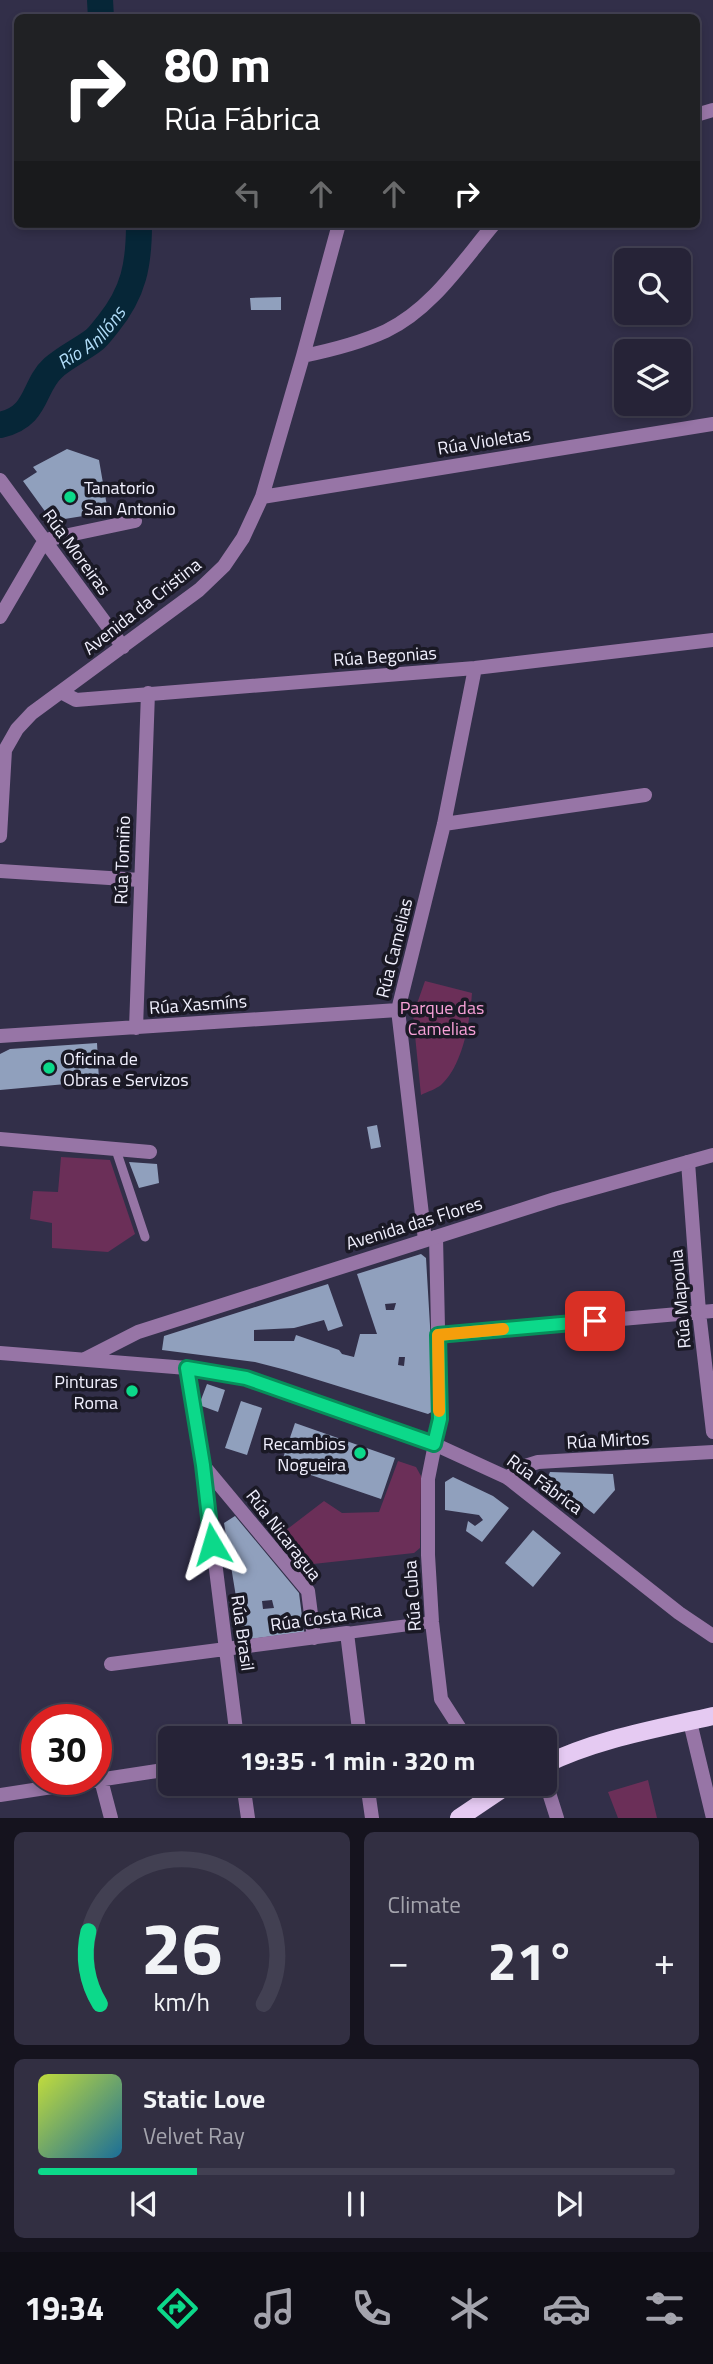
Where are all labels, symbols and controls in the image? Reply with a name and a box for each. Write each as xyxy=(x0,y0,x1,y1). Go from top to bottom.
text: 80 m xyxy=(164,26,271,101)
icon: right xyxy=(49,42,140,133)
text: Rúa Fábrica xyxy=(164,94,320,142)
icon: left xyxy=(229,175,267,213)
icon: ahead xyxy=(302,175,340,213)
icon: ahead xyxy=(375,175,413,213)
icon: right xyxy=(448,175,486,213)
map controls xyxy=(614,248,691,416)
button: search xyxy=(614,248,691,325)
water label: Río Anllóns xyxy=(50,298,133,375)
button: layers xyxy=(614,339,691,416)
street label: Rúa Violetas xyxy=(435,420,533,462)
place label: Tanatorio San Antonio xyxy=(84,474,176,522)
marker: Tanatorio San Antonio xyxy=(62,489,78,505)
street label: Rúa Moreiras xyxy=(36,503,118,601)
street label: Avenida da Cristina xyxy=(77,551,207,661)
street label: Rúa Begonias xyxy=(332,639,438,673)
street label: Rúa Tomiño xyxy=(107,815,137,905)
street label: Rúa Camelias xyxy=(369,895,419,1001)
street label: Rúa Xasmíns xyxy=(148,987,248,1021)
park label: Parque das Camelias xyxy=(400,994,484,1042)
place label: Oficina de Obras e Servizos xyxy=(63,1045,189,1093)
marker: Oficina de Obras e Servizos xyxy=(41,1060,57,1076)
street label: Avenida das Flores xyxy=(342,1189,486,1257)
street label: Rúa Mapoula xyxy=(662,1248,698,1350)
pin xyxy=(565,1291,625,1351)
icon: arrive xyxy=(576,1302,614,1340)
place label: Pinturas Roma xyxy=(54,1368,118,1416)
marker: Pinturas Roma xyxy=(124,1383,140,1399)
street label: Rúa Mirtos xyxy=(566,1424,650,1456)
place label: Recambios Nogueira xyxy=(263,1430,346,1478)
marker: Recambios Nogueira xyxy=(352,1445,368,1461)
street label: Rúa Fábrica xyxy=(501,1447,589,1521)
street label: Rúa Nicaragua xyxy=(240,1483,328,1587)
position arrow xyxy=(175,1507,249,1581)
street label: Rúa Cuba xyxy=(396,1560,428,1632)
street label: Rúa Brasil xyxy=(224,1593,262,1673)
street label: Rúa Costa Rica xyxy=(269,1596,383,1638)
speed limit sign: 30 xyxy=(21,1704,112,1795)
text: 19:35 · 1 min · 320 m xyxy=(240,1741,475,1780)
text: Climate xyxy=(388,1887,461,1922)
text: 26 xyxy=(141,1893,223,2003)
text: 21° xyxy=(488,1921,575,2000)
text: − xyxy=(388,1932,409,1990)
text: + xyxy=(654,1932,675,1990)
text: km/h xyxy=(153,1983,210,2021)
text: Static Love xyxy=(143,2079,265,2118)
text: Velvet Ray xyxy=(143,2118,245,2153)
icon: previous xyxy=(125,2185,163,2223)
icon: pause xyxy=(337,2185,375,2223)
icon: next xyxy=(550,2185,588,2223)
text: 19:34 xyxy=(24,2284,104,2332)
icon: directions xyxy=(153,2284,202,2333)
icon: music xyxy=(250,2284,299,2333)
icon: phone xyxy=(347,2284,396,2333)
icon: climate xyxy=(445,2284,494,2333)
icon: car xyxy=(542,2284,591,2333)
icon: filters xyxy=(640,2284,689,2333)

